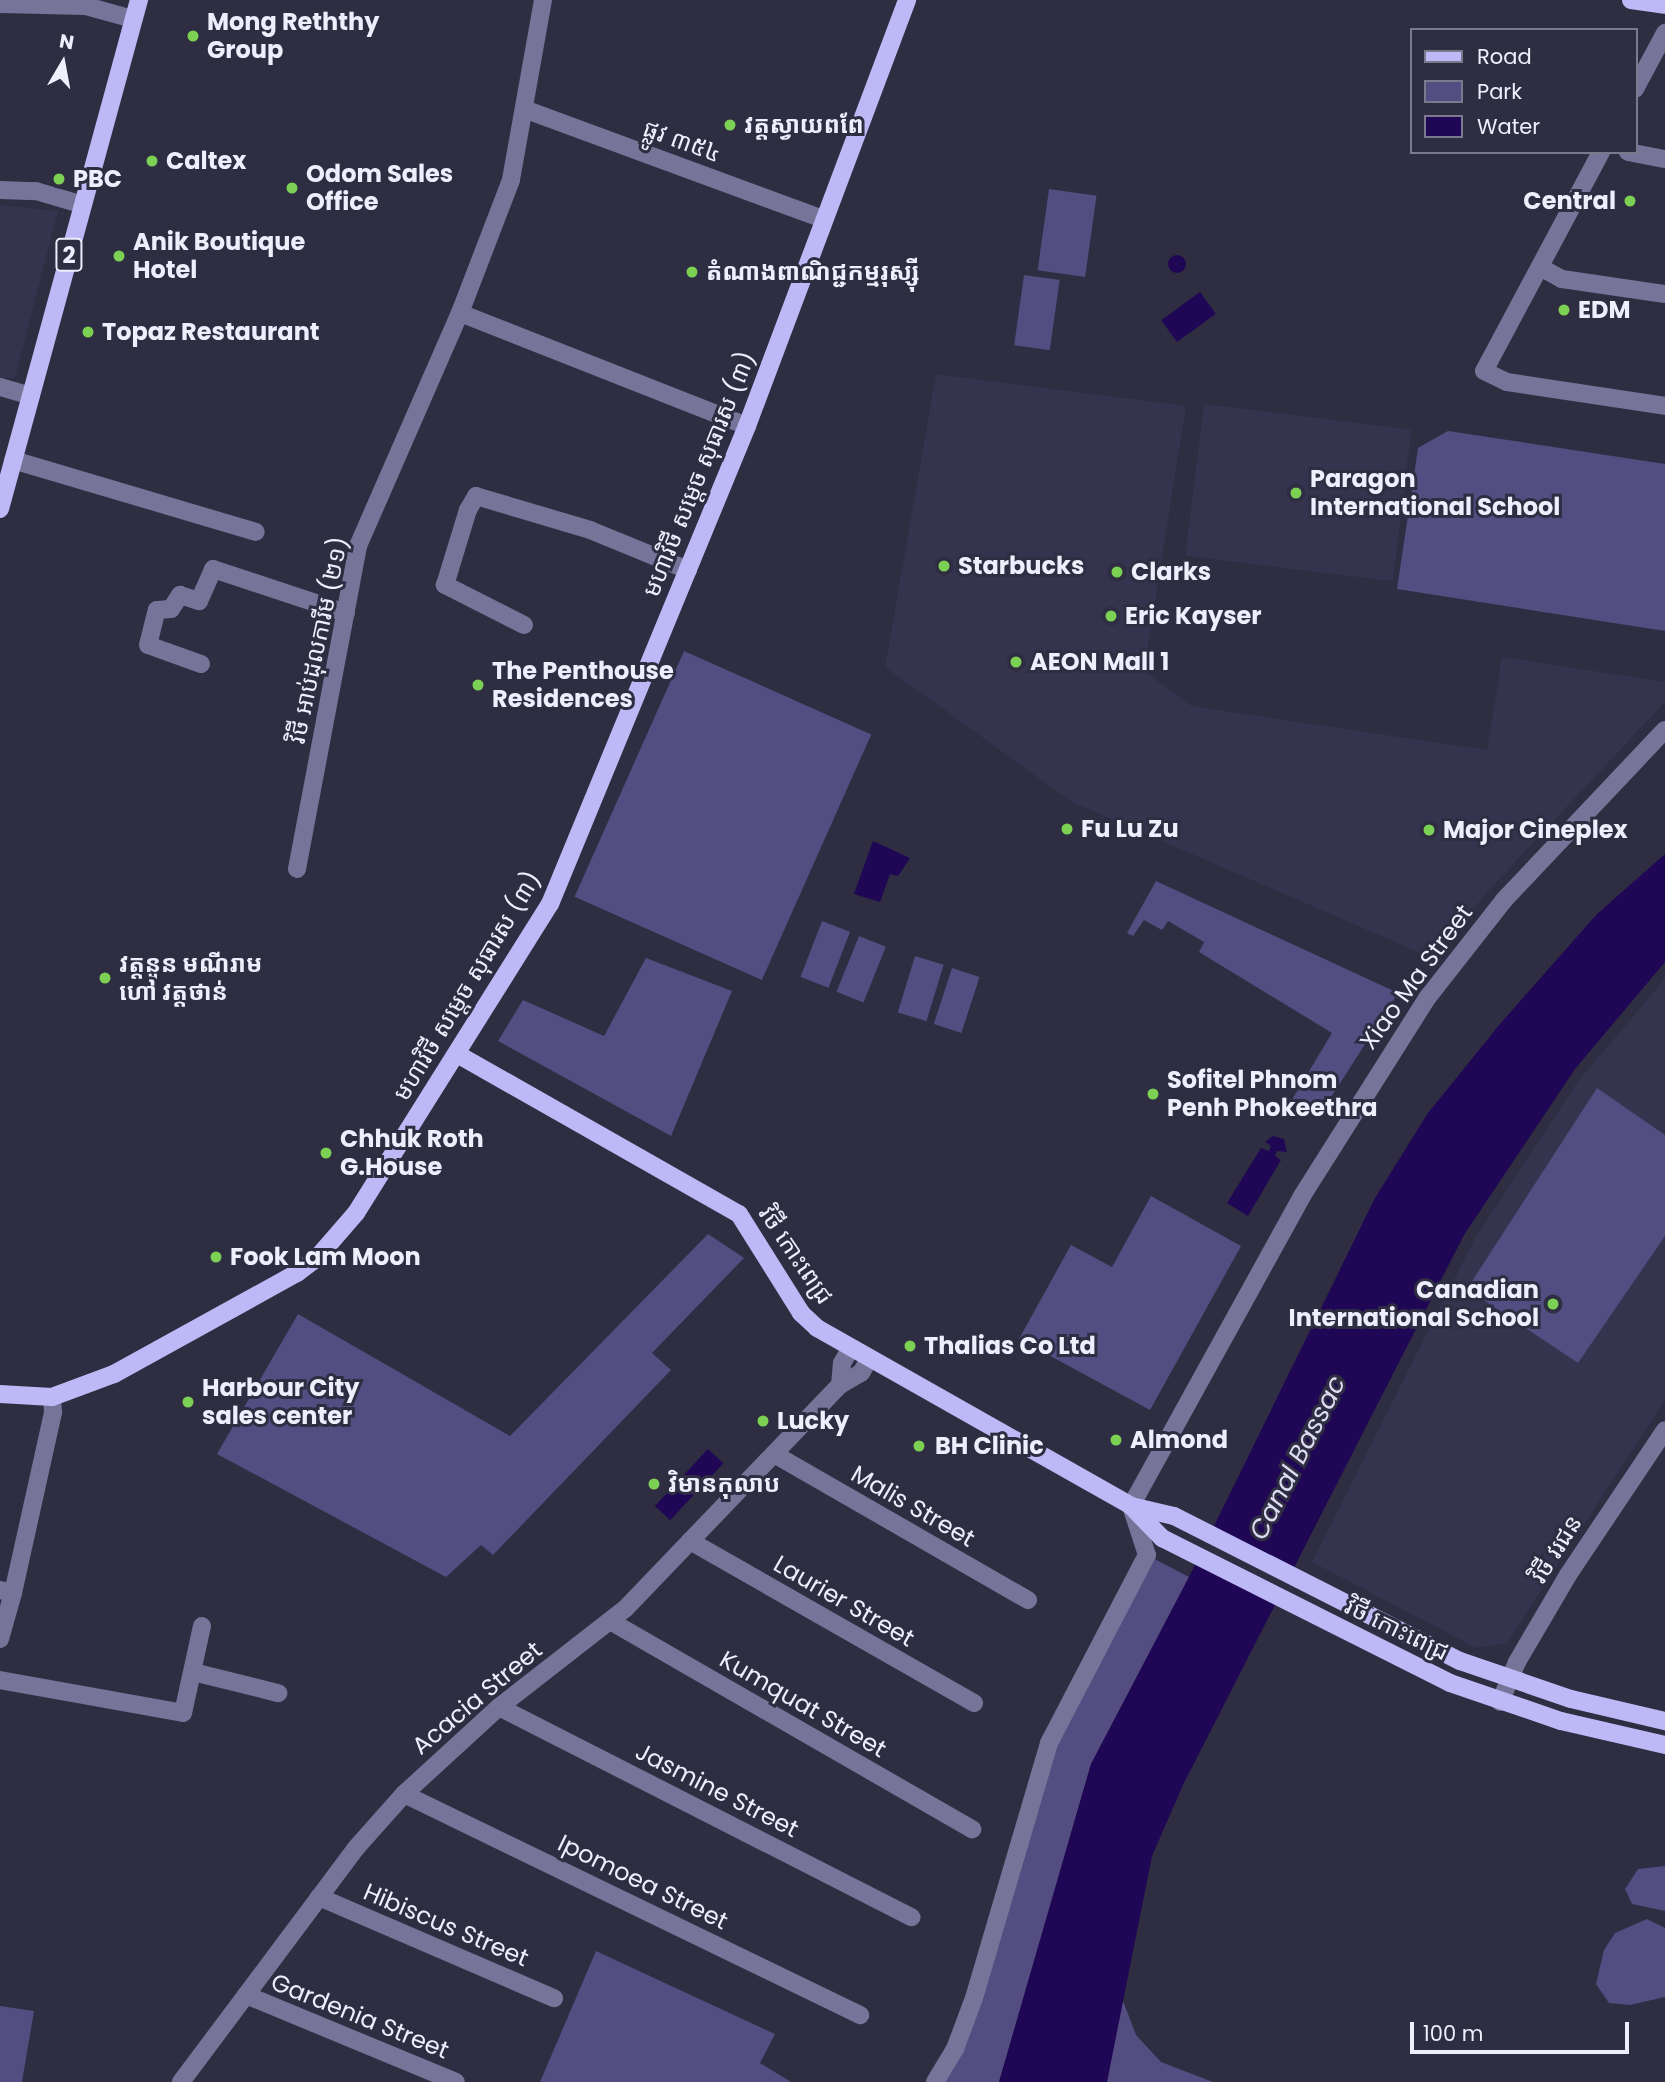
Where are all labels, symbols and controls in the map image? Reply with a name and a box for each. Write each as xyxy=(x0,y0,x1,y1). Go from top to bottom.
place label: Mong Reththy Group xyxy=(207,8,379,64)
text: N xyxy=(57,27,76,56)
north arrow xyxy=(28,28,98,98)
marker: Mong Reththy Group xyxy=(185,28,201,44)
legend xyxy=(1410,28,1637,154)
text: Road xyxy=(1477,42,1532,71)
text: Park xyxy=(1477,77,1522,106)
place label: វត្តស្វាយពពែ xyxy=(744,111,864,139)
text: Water xyxy=(1477,112,1540,141)
street label: ផ្លូវ ៣៥៤ xyxy=(639,114,725,168)
marker: វត្តស្វាយពពែ xyxy=(722,117,738,133)
place label: Caltex xyxy=(166,147,246,175)
marker: Caltex xyxy=(144,153,160,169)
place label: Odom Sales Office xyxy=(306,160,453,216)
place label: PBC xyxy=(73,165,122,193)
marker: PBC xyxy=(51,171,67,187)
marker: Odom Sales Office xyxy=(284,180,300,196)
place label: Central xyxy=(1523,187,1616,215)
marker: Central xyxy=(1622,193,1638,209)
place label: Anik Boutique Hotel xyxy=(133,228,305,284)
road number: 2 xyxy=(55,236,83,274)
marker: Anik Boutique Hotel xyxy=(111,248,127,264)
place label: តំណាងពាណិជ្ជកម្មរុស្ស៊ី xyxy=(706,258,919,286)
marker: តំណាងពាណិជ្ជកម្មរុស្ស៊ី xyxy=(684,264,700,280)
place label: EDM xyxy=(1578,296,1630,324)
marker: EDM xyxy=(1556,302,1572,318)
place label: Topaz Restaurant xyxy=(102,318,320,346)
marker: Topaz Restaurant xyxy=(80,324,96,340)
street label: មហាវិថី សម្តេច សុធារស (៣) xyxy=(637,347,761,601)
place label: Paragon International School xyxy=(1310,465,1560,521)
marker: Paragon International School xyxy=(1288,485,1304,501)
street label: វិថី អាប់ដុលការីម (២១) xyxy=(282,534,354,746)
place label: Starbucks xyxy=(958,552,1084,580)
marker: Starbucks xyxy=(936,558,952,574)
place label: Clarks xyxy=(1131,558,1211,586)
marker: Clarks xyxy=(1109,564,1125,580)
place label: Eric Kayser xyxy=(1125,602,1262,630)
marker: Eric Kayser xyxy=(1103,608,1119,624)
place label: AEON Mall 1 xyxy=(1030,648,1169,676)
marker: AEON Mall 1 xyxy=(1008,654,1024,670)
place label: The Penthouse Residences xyxy=(492,657,674,713)
marker: The Penthouse Residences xyxy=(470,677,486,693)
place label: Fu Lu Zu xyxy=(1081,815,1179,843)
place label: Major Cineplex xyxy=(1443,816,1628,844)
marker: Fu Lu Zu xyxy=(1059,821,1075,837)
marker: Major Cineplex xyxy=(1421,822,1437,838)
street label: មហាវិថី សម្តេច សុធារស (៣) xyxy=(387,866,547,1106)
street label: Xiao Ma Street xyxy=(1354,899,1478,1055)
place label: វត្តនួន មណីរាម ហៅ វត្តថាន់ xyxy=(119,950,262,1006)
marker: វត្តនួន មណីរាម ហៅ វត្តថាន់ xyxy=(97,970,113,986)
place label: Sofitel Phnom Penh Phokeethra xyxy=(1167,1066,1378,1122)
marker: Sofitel Phnom Penh Phokeethra xyxy=(1145,1086,1161,1102)
place label: Chhuk Roth G.House xyxy=(340,1125,484,1181)
marker: Chhuk Roth G.House xyxy=(318,1145,334,1161)
street label: វិថី កោះពេជ្រ xyxy=(753,1200,839,1310)
place label: Fook Lam Moon xyxy=(230,1243,421,1271)
marker: Fook Lam Moon xyxy=(208,1249,224,1265)
place label: Canadian International School xyxy=(1289,1276,1539,1332)
marker: Canadian International School xyxy=(1545,1296,1561,1312)
place label: Thalias Co Ltd xyxy=(924,1332,1096,1360)
marker: Thalias Co Ltd xyxy=(902,1338,918,1354)
water label: Canal Bassac xyxy=(1243,1371,1353,1545)
place label: Harbour City sales center xyxy=(202,1374,360,1430)
marker: Harbour City sales center xyxy=(180,1394,196,1410)
place label: Lucky xyxy=(777,1407,849,1435)
marker: Lucky xyxy=(755,1413,771,1429)
place label: Almond xyxy=(1130,1426,1228,1454)
place label: BH Clinic xyxy=(935,1432,1044,1460)
marker: Almond xyxy=(1108,1432,1124,1448)
marker: BH Clinic xyxy=(909,1436,929,1456)
street label: Malis Street xyxy=(846,1459,980,1553)
place label: វិមានកុលាប xyxy=(668,1470,780,1498)
marker: វិមានកុលាប xyxy=(646,1476,662,1492)
street label: វិថី វរជន xyxy=(1524,1510,1588,1588)
street label: Laurier Street xyxy=(769,1549,919,1653)
street label: វិថី កោះពេជ្រ xyxy=(1340,1591,1454,1667)
street label: Acacia Street xyxy=(406,1635,548,1761)
street label: Kumquat Street xyxy=(715,1645,891,1763)
street label: Jasmine Street xyxy=(631,1737,803,1843)
street label: Ipomoea Street xyxy=(553,1828,733,1936)
street label: Hibiscus Street xyxy=(359,1877,533,1973)
street label: Gardenia Street xyxy=(267,1967,453,2065)
scale bar xyxy=(1413,2008,1632,2052)
text: 100 m xyxy=(1423,2019,1483,2048)

